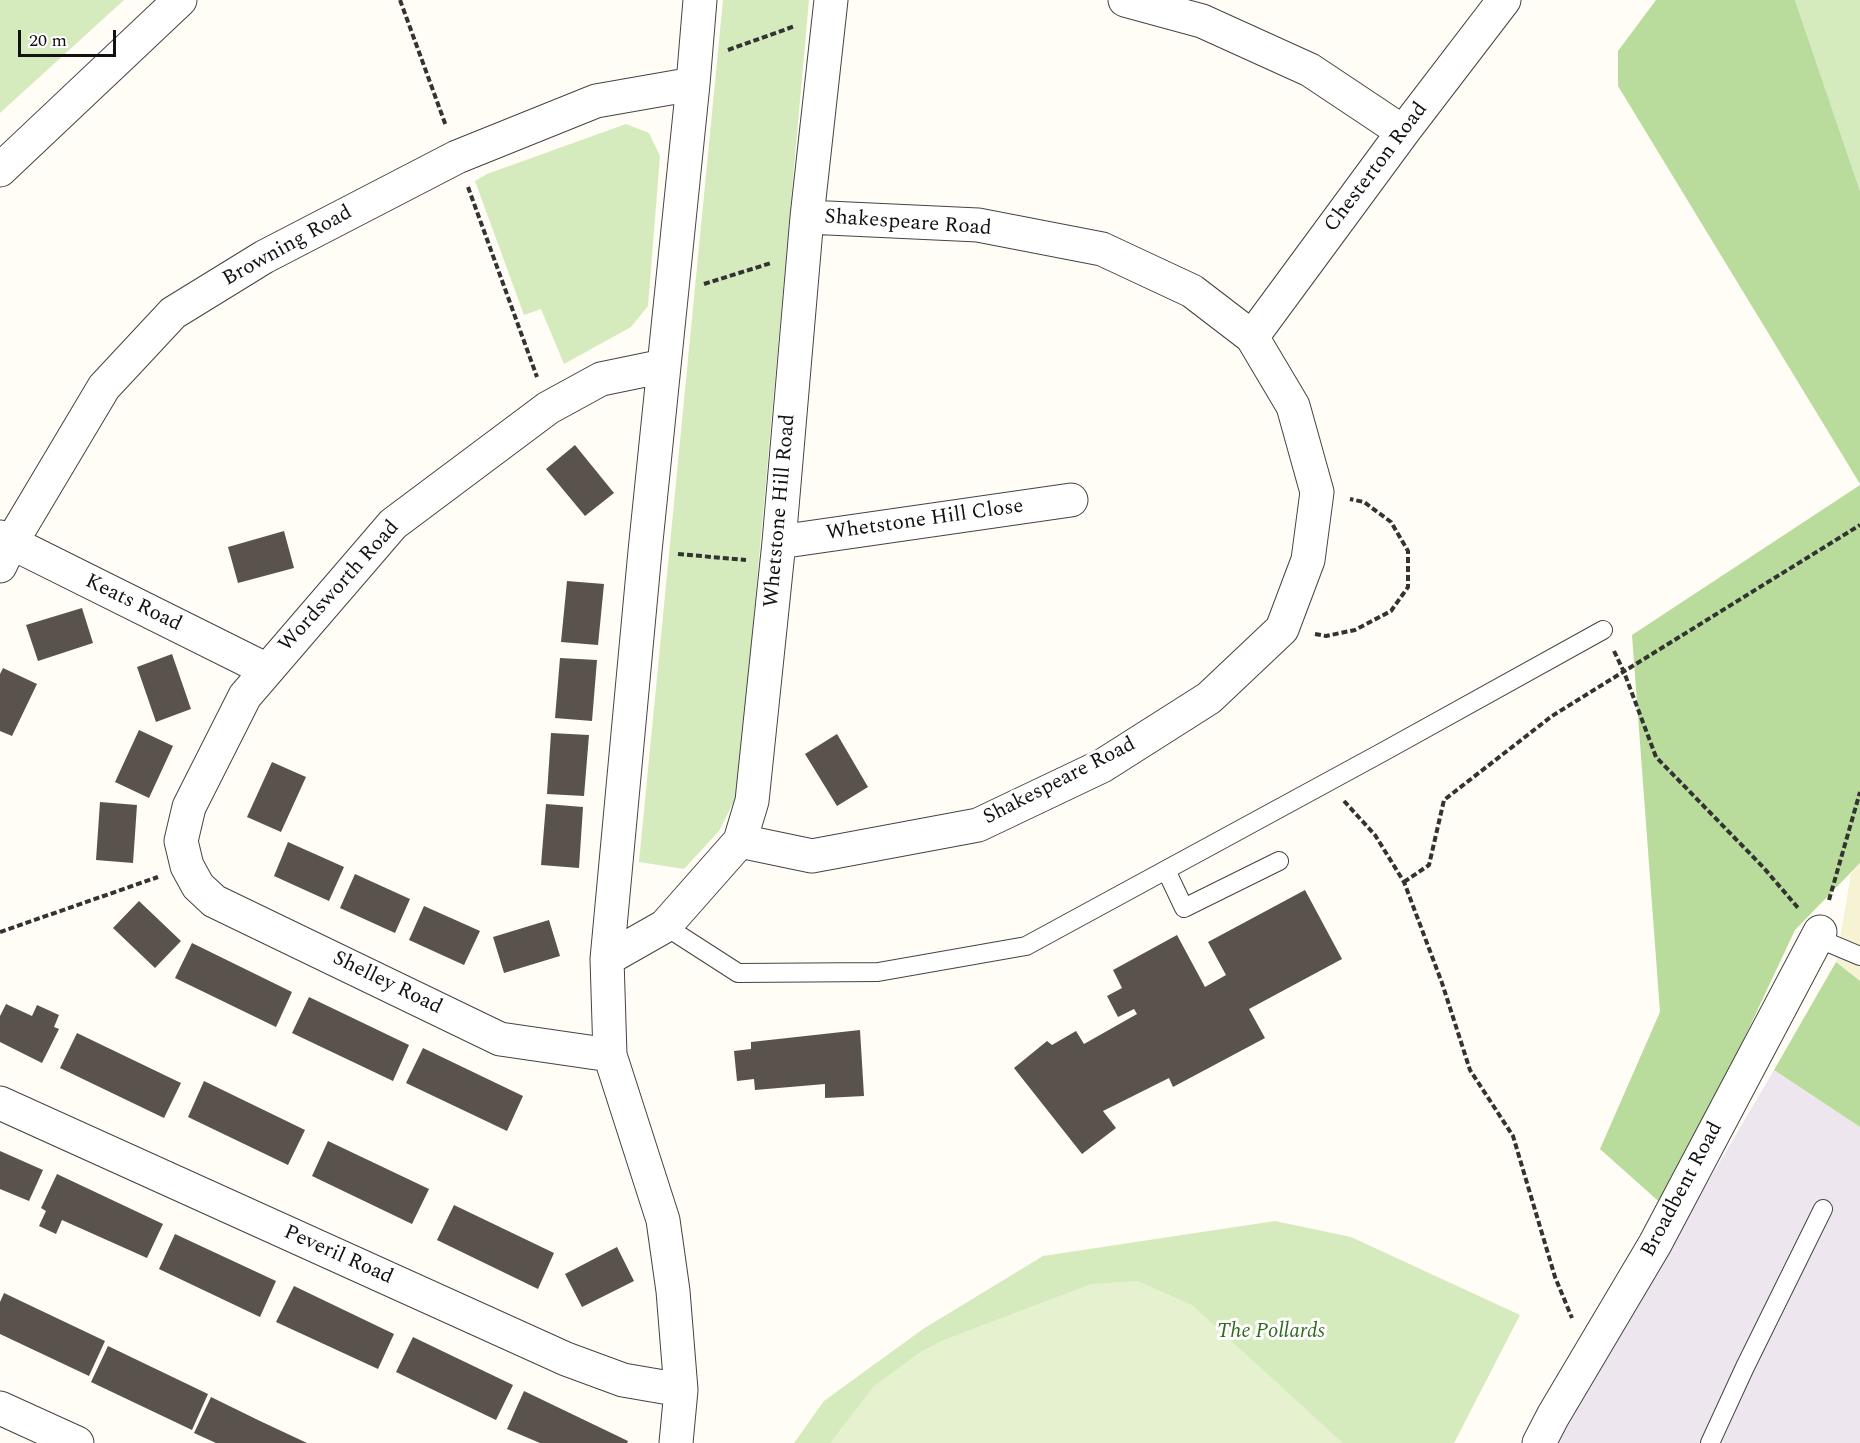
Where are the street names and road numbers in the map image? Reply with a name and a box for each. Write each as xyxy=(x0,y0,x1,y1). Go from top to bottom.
street label: Chesterton Road xyxy=(1320,98,1434,238)
street label: Browning Road xyxy=(219,201,357,293)
street label: Shakespeare Road xyxy=(824,206,992,242)
street label: Whetstone Hill Road xyxy=(760,413,802,609)
street label: Whetstone Hill Close xyxy=(825,495,1025,547)
street label: Wordsworth Road xyxy=(274,516,406,658)
street label: Keats Road xyxy=(81,570,185,638)
street label: Shakespeare Road xyxy=(980,733,1140,831)
street label: Shelley Road xyxy=(328,947,446,1021)
street label: Broadbent Road xyxy=(1637,1118,1729,1262)
street label: Peveril Road xyxy=(279,1221,397,1291)

